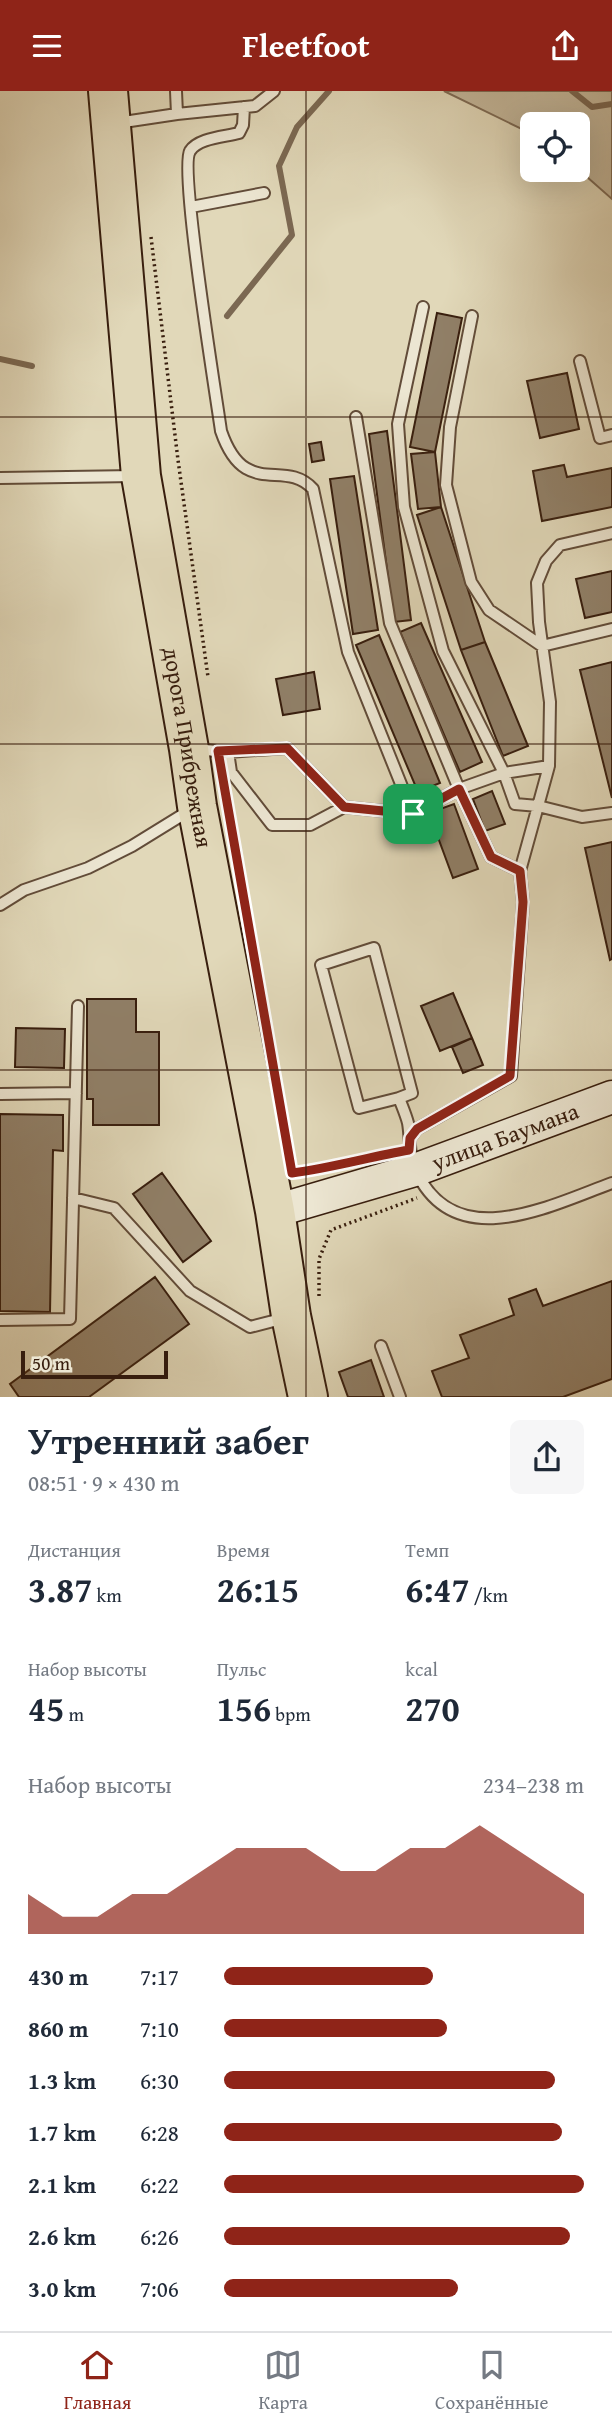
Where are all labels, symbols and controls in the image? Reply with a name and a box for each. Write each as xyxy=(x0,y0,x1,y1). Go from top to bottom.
text: Fleetfoot xyxy=(242,22,370,69)
icon: menu xyxy=(28,27,66,65)
icon: share xyxy=(546,27,584,65)
map controls xyxy=(520,112,590,182)
button: locate xyxy=(520,112,590,182)
street label: дорога Прибрежная xyxy=(155,645,222,851)
pin xyxy=(383,784,443,844)
icon: arrive xyxy=(394,795,432,833)
street label: улица Баумана xyxy=(426,1094,583,1179)
scale bar xyxy=(21,1347,168,1379)
text: 50 m xyxy=(32,1349,70,1377)
text: Утренний забег xyxy=(28,1412,309,1468)
button: share xyxy=(510,1420,584,1494)
text: 08:51 · 9 × 430 m xyxy=(28,1466,180,1499)
text: Дистанция xyxy=(28,1536,121,1564)
text: Время xyxy=(217,1536,270,1564)
text: Темп xyxy=(405,1536,449,1564)
text: 3.87 xyxy=(28,1564,92,1615)
text: 26:15 xyxy=(217,1564,299,1615)
text: 6:47 xyxy=(405,1564,470,1615)
text: km xyxy=(92,1581,122,1609)
text: /km xyxy=(470,1581,508,1609)
text: Набор высоты xyxy=(28,1655,147,1683)
text: Пульс xyxy=(217,1655,266,1683)
text: kcal xyxy=(405,1655,438,1683)
text: 45 xyxy=(28,1683,64,1734)
text: 156 xyxy=(217,1683,271,1734)
text: 270 xyxy=(405,1683,460,1734)
text: m xyxy=(64,1700,84,1728)
text: bpm xyxy=(271,1700,311,1728)
text: Набор высоты xyxy=(28,1768,172,1801)
text: 234–238 m xyxy=(483,1768,584,1801)
text: 430 m xyxy=(28,1960,89,1993)
text: 7:17 xyxy=(140,1960,179,1993)
text: 860 m xyxy=(28,2012,89,2045)
text: 7:10 xyxy=(140,2012,179,2045)
text: 1.3 km xyxy=(28,2064,96,2097)
text: 6:30 xyxy=(140,2064,179,2097)
text: 1.7 km xyxy=(28,2116,96,2149)
text: 6:28 xyxy=(140,2116,179,2149)
text: 2.1 km xyxy=(28,2168,96,2201)
text: 6:22 xyxy=(140,2168,179,2201)
text: 2.6 km xyxy=(28,2220,96,2253)
text: 6:26 xyxy=(140,2220,179,2253)
text: 3.0 km xyxy=(28,2272,96,2305)
text: 7:06 xyxy=(140,2272,179,2305)
tab: Главная xyxy=(64,2346,131,2416)
tab: Карта xyxy=(259,2346,308,2416)
tab: Сохранённые xyxy=(435,2346,548,2416)

